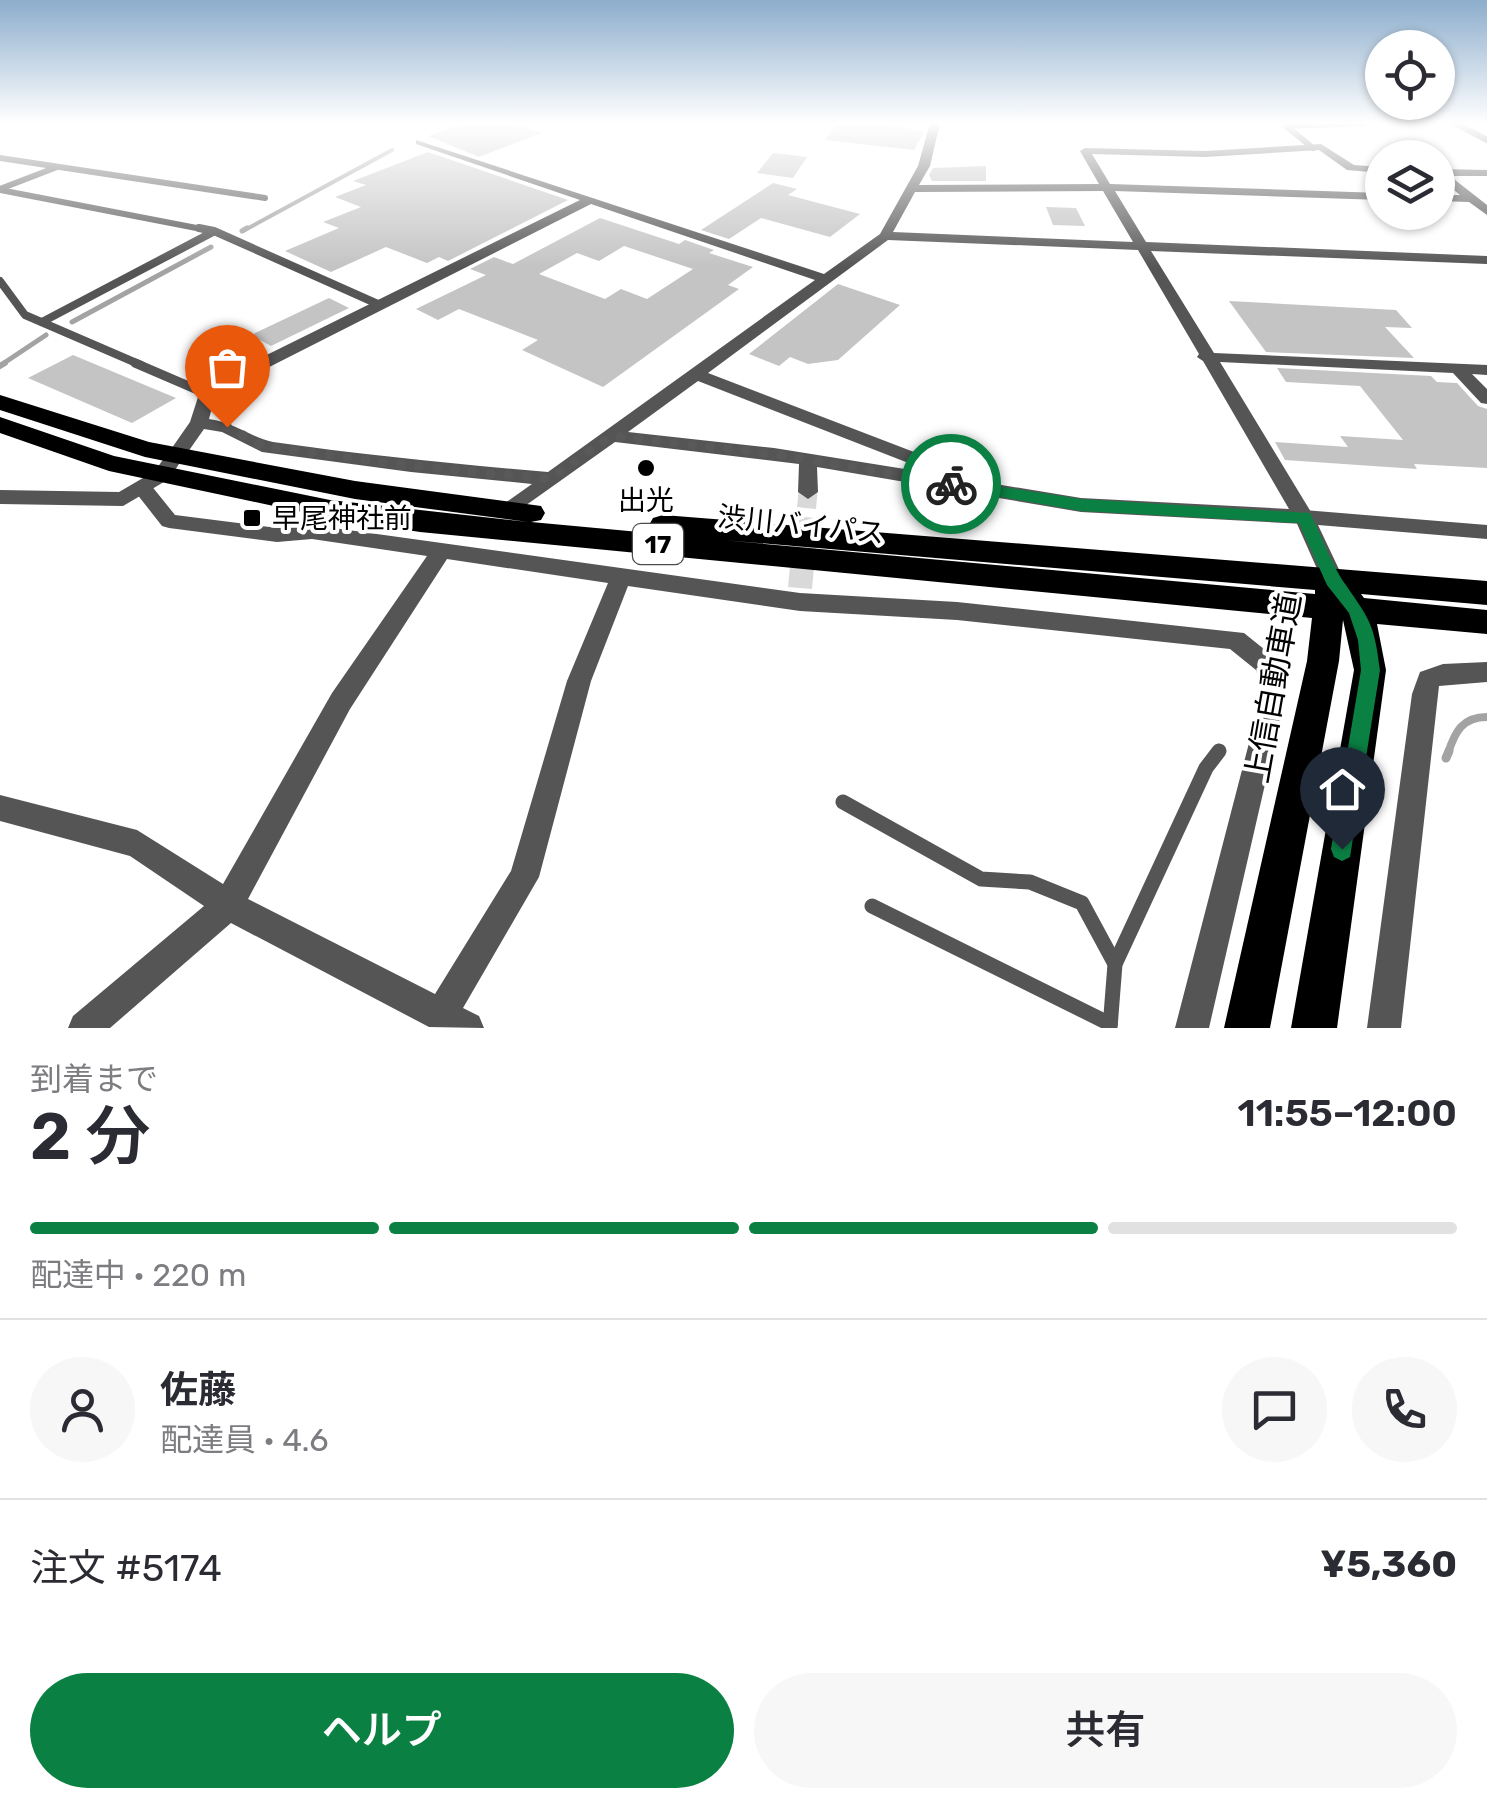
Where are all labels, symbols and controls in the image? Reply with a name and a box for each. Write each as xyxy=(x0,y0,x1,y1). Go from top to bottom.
map controls xyxy=(1365,30,1455,230)
button: locate xyxy=(1365,30,1455,120)
button: layers xyxy=(1365,140,1455,230)
pin xyxy=(185,325,270,428)
icon: bag xyxy=(200,340,255,395)
courier xyxy=(901,434,1001,534)
marker: 出光 xyxy=(635,457,657,479)
icon: bike xyxy=(924,457,979,512)
place label: 出光 xyxy=(618,484,674,517)
street label: 渋川バイパス xyxy=(716,500,886,550)
place label: 早尾神社前 xyxy=(272,502,412,535)
marker: 早尾神社前 xyxy=(241,507,263,529)
road number: 17 xyxy=(633,524,683,564)
street label: 上信自動車道 xyxy=(1238,590,1308,786)
pin xyxy=(1300,747,1385,850)
icon: home xyxy=(1315,762,1370,817)
text: 到着まで xyxy=(30,1060,158,1098)
text: 11:55–12:00 xyxy=(1237,1090,1457,1136)
text: 2 分 xyxy=(30,1098,151,1175)
text: 配達中 · 220 m xyxy=(30,1256,246,1294)
button: person xyxy=(30,1357,135,1462)
button: chat xyxy=(1222,1357,1327,1462)
button: phone xyxy=(1352,1357,1457,1462)
text: 佐藤 xyxy=(160,1367,236,1413)
text: 配達員 · 4.6 xyxy=(160,1421,329,1459)
text: ¥5,360 xyxy=(1320,1541,1457,1587)
text: 注文 #5174 xyxy=(30,1545,222,1591)
button: ヘルプ xyxy=(30,1673,734,1788)
button: 共有 xyxy=(754,1673,1457,1788)

